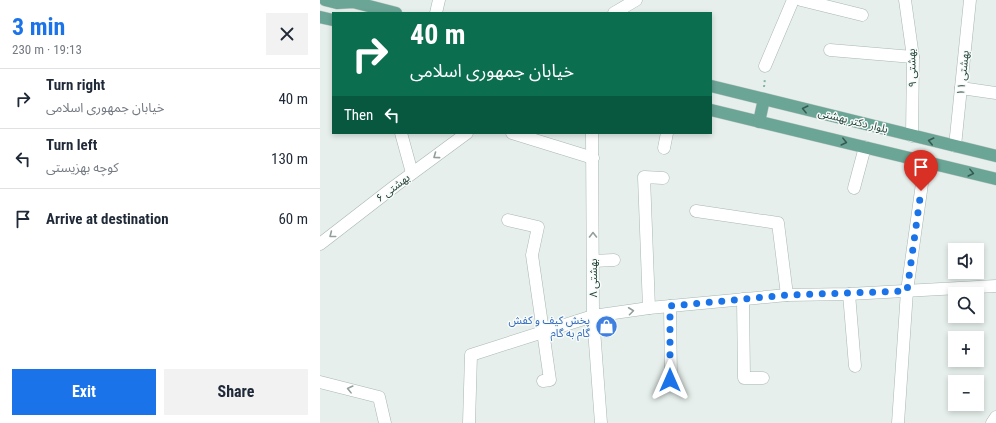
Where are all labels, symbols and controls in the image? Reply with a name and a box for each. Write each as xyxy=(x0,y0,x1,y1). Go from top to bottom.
text: 3 min xyxy=(12,13,65,41)
button: close xyxy=(266,13,308,55)
text: 40 m xyxy=(410,18,466,51)
icon: right xyxy=(344,28,396,80)
text: 230 m · 19:13 xyxy=(12,42,82,57)
street label: بهشتی ۹ xyxy=(905,48,919,88)
street label: بهشتی ۱۱ xyxy=(954,50,972,96)
text: خیابان جمهوری اسلامی xyxy=(410,60,574,81)
text: Turn right xyxy=(46,76,105,94)
icon: right xyxy=(12,88,34,110)
text: 40 m xyxy=(278,90,308,108)
text: خیابان جمهوری اسلامی xyxy=(46,100,164,115)
icon: left xyxy=(381,104,403,126)
one-way arrow xyxy=(801,105,808,114)
text: Then xyxy=(344,106,373,124)
street label: بلوار دکتر بهشتی xyxy=(817,106,889,136)
text: Turn left xyxy=(46,136,97,154)
one-way arrow xyxy=(928,137,934,145)
one-way arrow xyxy=(841,138,847,146)
icon: left xyxy=(12,148,34,170)
text: 130 m xyxy=(271,150,308,168)
pin xyxy=(904,150,938,191)
one-way arrow xyxy=(433,151,440,159)
icon: arrive xyxy=(910,156,932,178)
text: کوچه بهزیستی xyxy=(46,160,119,175)
one-way arrow xyxy=(967,168,974,177)
street label: بهشتی ۶ xyxy=(374,171,413,205)
icon: arrive xyxy=(12,208,34,230)
text: Arrive at destination xyxy=(46,210,169,228)
text: 60 m xyxy=(278,210,308,228)
one-way arrow xyxy=(330,230,337,237)
one-way arrow xyxy=(589,232,597,238)
map controls xyxy=(948,243,984,411)
button: sound xyxy=(948,243,984,279)
street label: بهشتی ۸ xyxy=(587,259,600,297)
button: search xyxy=(948,287,984,323)
one-way arrow xyxy=(628,307,634,316)
shop icon: پخش کیف و کفش گام به گام xyxy=(593,313,619,339)
place label: پخش کیف و کفش گام به گام xyxy=(509,314,590,341)
button: + xyxy=(948,331,984,367)
position arrow xyxy=(649,359,691,401)
button: Exit xyxy=(12,369,156,415)
button: Share xyxy=(164,369,308,415)
button: − xyxy=(948,375,984,411)
one-way arrow xyxy=(346,385,353,394)

